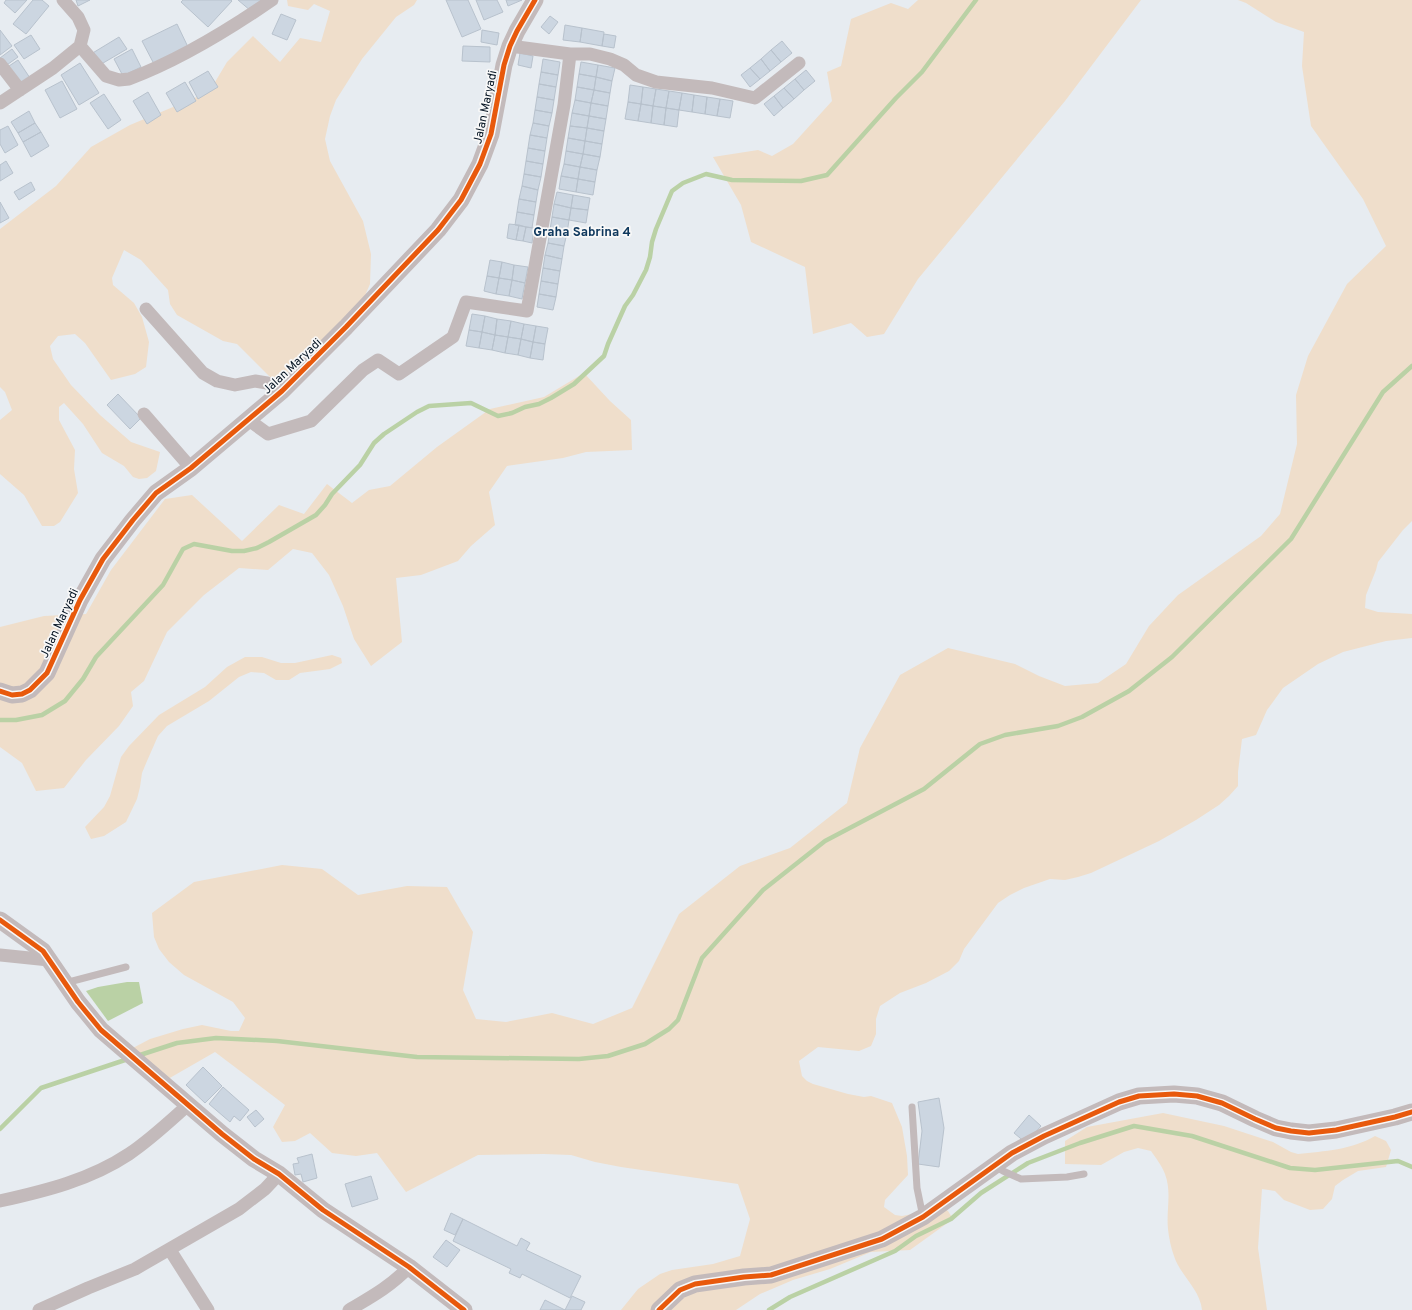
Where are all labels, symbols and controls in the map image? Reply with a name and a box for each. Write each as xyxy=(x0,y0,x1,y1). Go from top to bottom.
street label: Jalan Maryadi xyxy=(470,69,502,146)
district label: Graha Sabrina 4 xyxy=(533,225,631,241)
street label: Jalan Maryadi xyxy=(260,335,326,398)
street label: Jalan Maryadi xyxy=(37,586,83,661)

